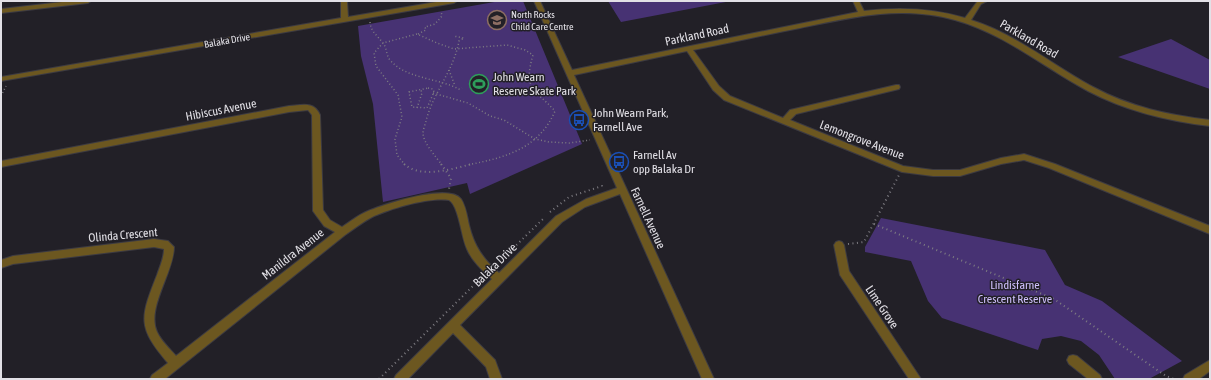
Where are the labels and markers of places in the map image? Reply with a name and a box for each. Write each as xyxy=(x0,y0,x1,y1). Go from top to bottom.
school or university icon: North Rocks Child Care Centre xyxy=(486,9,508,31)
place label: North Rocks Child Care Centre xyxy=(511,9,574,32)
place label: John Wearn Reserve Skate Park xyxy=(493,70,577,98)
sports icon: John Wearn Reserve Skate Park xyxy=(468,73,490,95)
place label: John Wearn Park, Farnell Ave xyxy=(593,106,668,134)
bus stop icon: John Wearn Park, Farnell Ave xyxy=(568,109,590,131)
place label: Farnell Av opp Balaka Dr xyxy=(633,148,695,176)
bus stop icon: Farnell Av opp Balaka Dr xyxy=(608,151,630,173)

